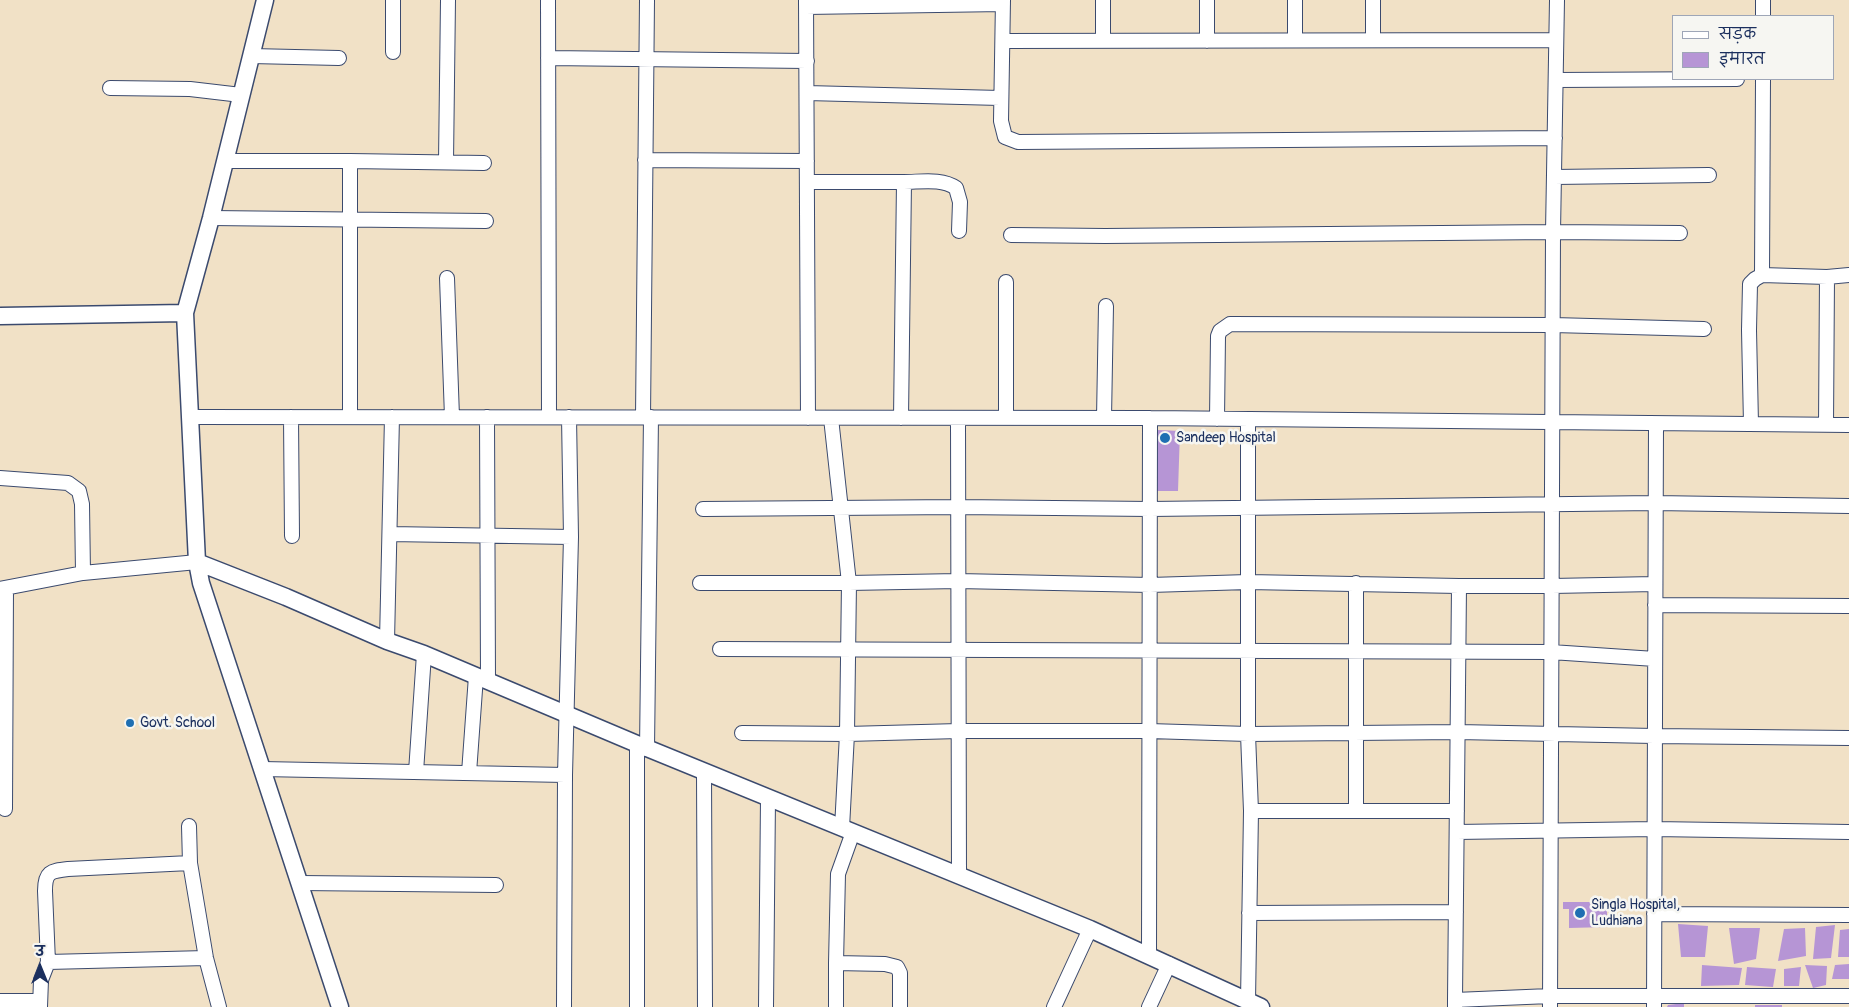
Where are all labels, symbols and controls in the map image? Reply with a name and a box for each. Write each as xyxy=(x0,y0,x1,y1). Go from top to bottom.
legend xyxy=(1672,15,1834,80)
text: सड़क xyxy=(1719,25,1756,44)
text: इमारत xyxy=(1719,50,1765,69)
place label: Sandeep Hospital xyxy=(1176,430,1276,446)
marker: Sandeep Hospital xyxy=(1158,431,1172,445)
place label: Govt. School xyxy=(140,715,215,731)
marker: Govt. School xyxy=(124,717,136,729)
place label: Singla Hospital, Ludhiana xyxy=(1591,897,1680,930)
marker: Singla Hospital, Ludhiana xyxy=(1573,906,1587,920)
north arrow xyxy=(15,942,65,992)
text: उ xyxy=(35,943,45,960)

